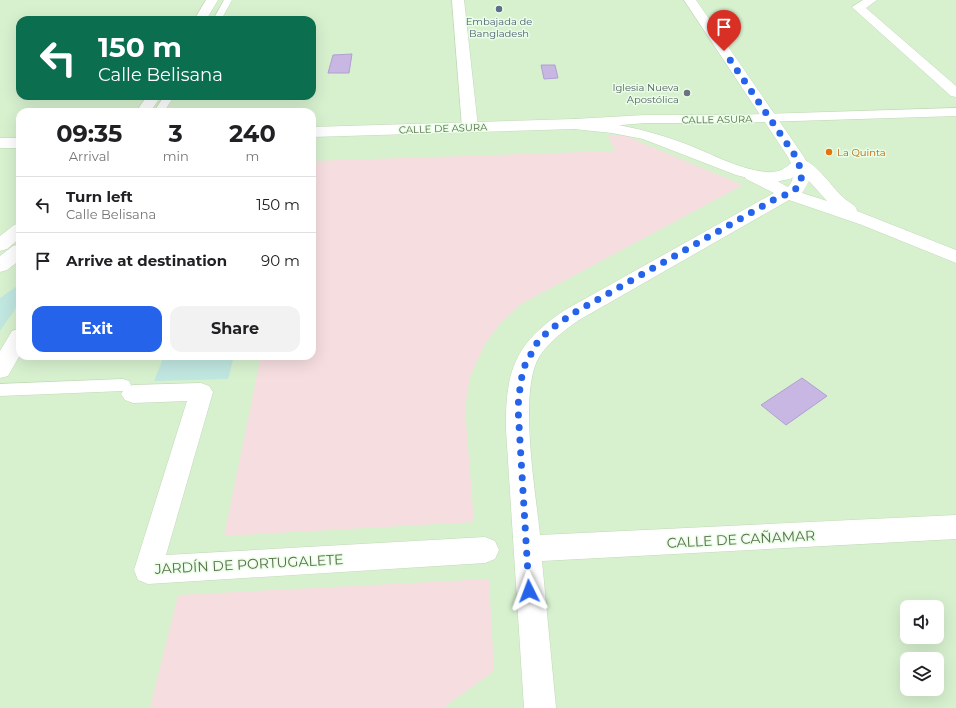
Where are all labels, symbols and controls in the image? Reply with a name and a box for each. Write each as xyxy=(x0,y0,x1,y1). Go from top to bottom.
marker: Embajada de Bangladesh xyxy=(494,4,504,14)
pin xyxy=(707,10,741,51)
place label: Embajada de Bangladesh xyxy=(466,15,532,40)
icon: arrive xyxy=(713,16,735,38)
text: 150 m xyxy=(98,30,182,64)
icon: left xyxy=(32,32,84,84)
text: Calle Belisana xyxy=(98,64,223,86)
place label: Iglesia Nueva Apostólica xyxy=(612,81,679,106)
marker: Iglesia Nueva Apostólica xyxy=(682,88,692,98)
street label: CALLE ASURA xyxy=(681,112,753,127)
text: 09:35 xyxy=(56,119,122,148)
text: 3 xyxy=(169,119,183,148)
text: 240 xyxy=(229,119,276,148)
street label: CALLE DE ASURA xyxy=(399,120,488,137)
place label: La Quinta xyxy=(837,146,886,159)
marker: La Quinta xyxy=(824,147,834,157)
text: Arrival xyxy=(69,148,110,164)
text: min xyxy=(163,148,189,164)
text: m xyxy=(245,148,259,164)
text: Turn left xyxy=(66,187,133,206)
icon: left xyxy=(32,194,54,216)
text: 150 m xyxy=(256,195,300,214)
text: Calle Belisana xyxy=(66,206,156,222)
icon: arrive xyxy=(32,250,54,272)
text: Arrive at destination xyxy=(66,251,227,270)
text: 90 m xyxy=(261,251,300,270)
button: Exit xyxy=(32,306,162,352)
button: Share xyxy=(170,306,300,352)
street label: CALLE DE CAÑAMAR xyxy=(666,526,816,552)
street label: JARDÍN DE PORTUGALETE xyxy=(153,550,344,578)
position arrow xyxy=(508,570,550,612)
map controls xyxy=(900,600,944,696)
button: sound xyxy=(900,600,944,644)
button: layers xyxy=(900,652,944,696)

